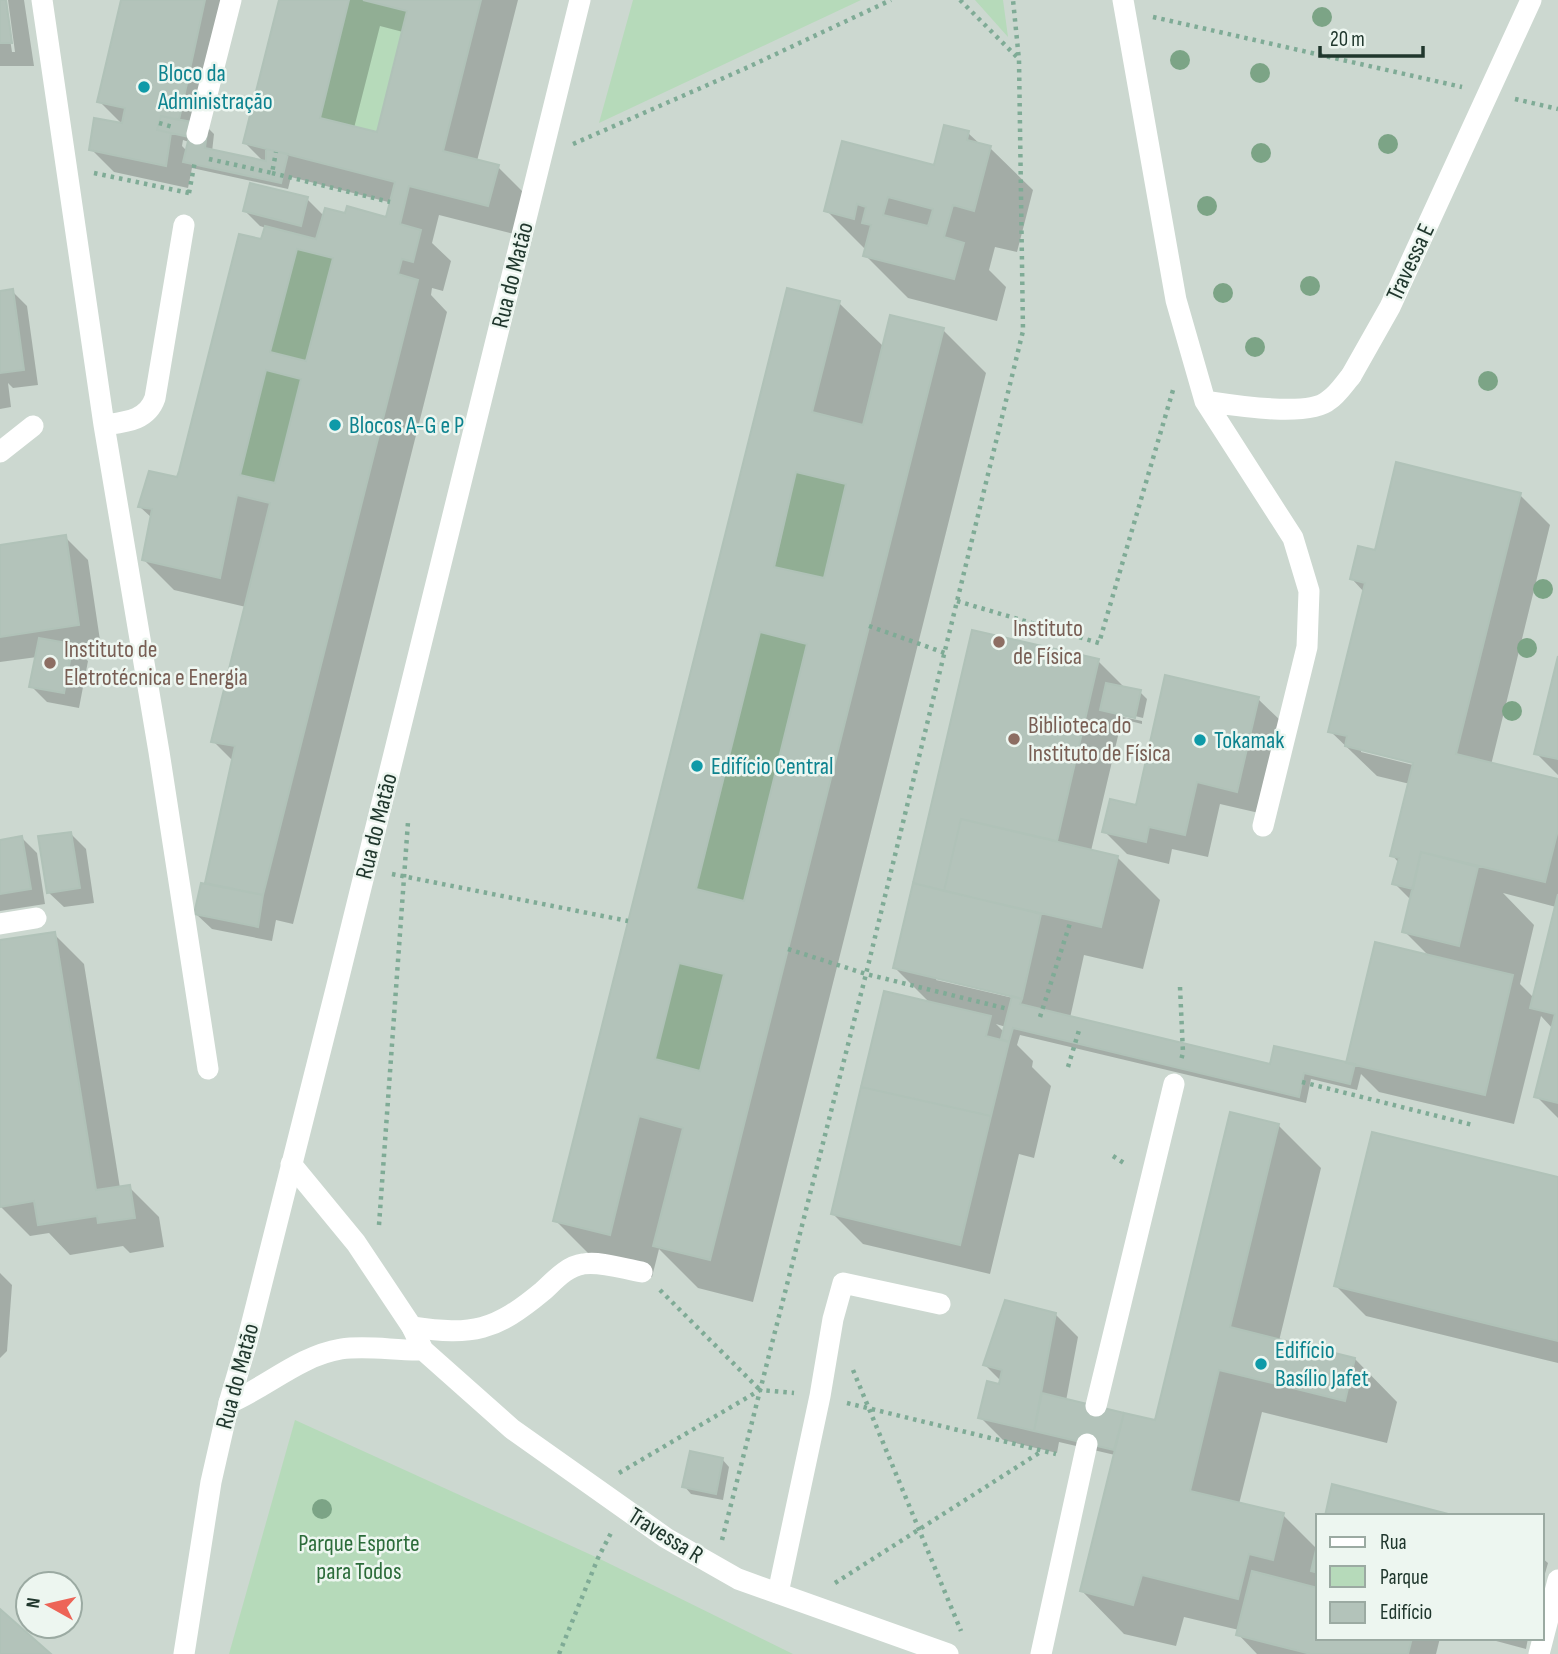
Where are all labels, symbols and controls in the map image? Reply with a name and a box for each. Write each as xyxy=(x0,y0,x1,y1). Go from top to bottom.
scale bar xyxy=(1320,14,1423,58)
text: 20 m xyxy=(1330,27,1365,52)
place label: Bloco da Administração xyxy=(157,59,273,116)
marker: Bloco da Administração xyxy=(136,79,152,95)
street label: Rua do Matão xyxy=(485,219,540,331)
street label: Travessa E xyxy=(1380,219,1441,306)
place label: Blocos A-G e P xyxy=(349,411,464,440)
marker: Blocos A-G e P xyxy=(327,417,343,433)
place label: Instituto de Física xyxy=(1013,614,1083,671)
marker: Instituto de Física xyxy=(991,634,1007,650)
place label: Instituto de Eletrotécnica e Energia xyxy=(64,635,248,692)
marker: Instituto de Eletrotécnica e Energia xyxy=(42,655,58,671)
place label: Biblioteca do Instituto de Física xyxy=(1028,711,1171,768)
place label: Tokamak xyxy=(1214,726,1284,755)
marker: Biblioteca do Instituto de Física xyxy=(1006,731,1022,747)
marker: Tokamak xyxy=(1192,732,1208,748)
place label: Edifício Central xyxy=(711,752,834,781)
marker: Edifício Central xyxy=(689,758,705,774)
street label: Rua do Matão xyxy=(349,770,404,882)
street label: Rua do Matão xyxy=(210,1320,265,1432)
place label: Edifício Basílio Jafet xyxy=(1275,1336,1369,1393)
marker: Edifício Basílio Jafet xyxy=(1253,1356,1269,1372)
street label: Travessa R xyxy=(623,1501,709,1570)
legend xyxy=(1316,1514,1544,1640)
park label: Parque Esporte para Todos xyxy=(298,1529,420,1586)
text: Rua xyxy=(1380,1530,1407,1555)
text: Parque xyxy=(1380,1565,1428,1590)
north arrow xyxy=(14,1570,84,1640)
text: N xyxy=(22,1596,46,1609)
text: Edifício xyxy=(1380,1600,1432,1625)

